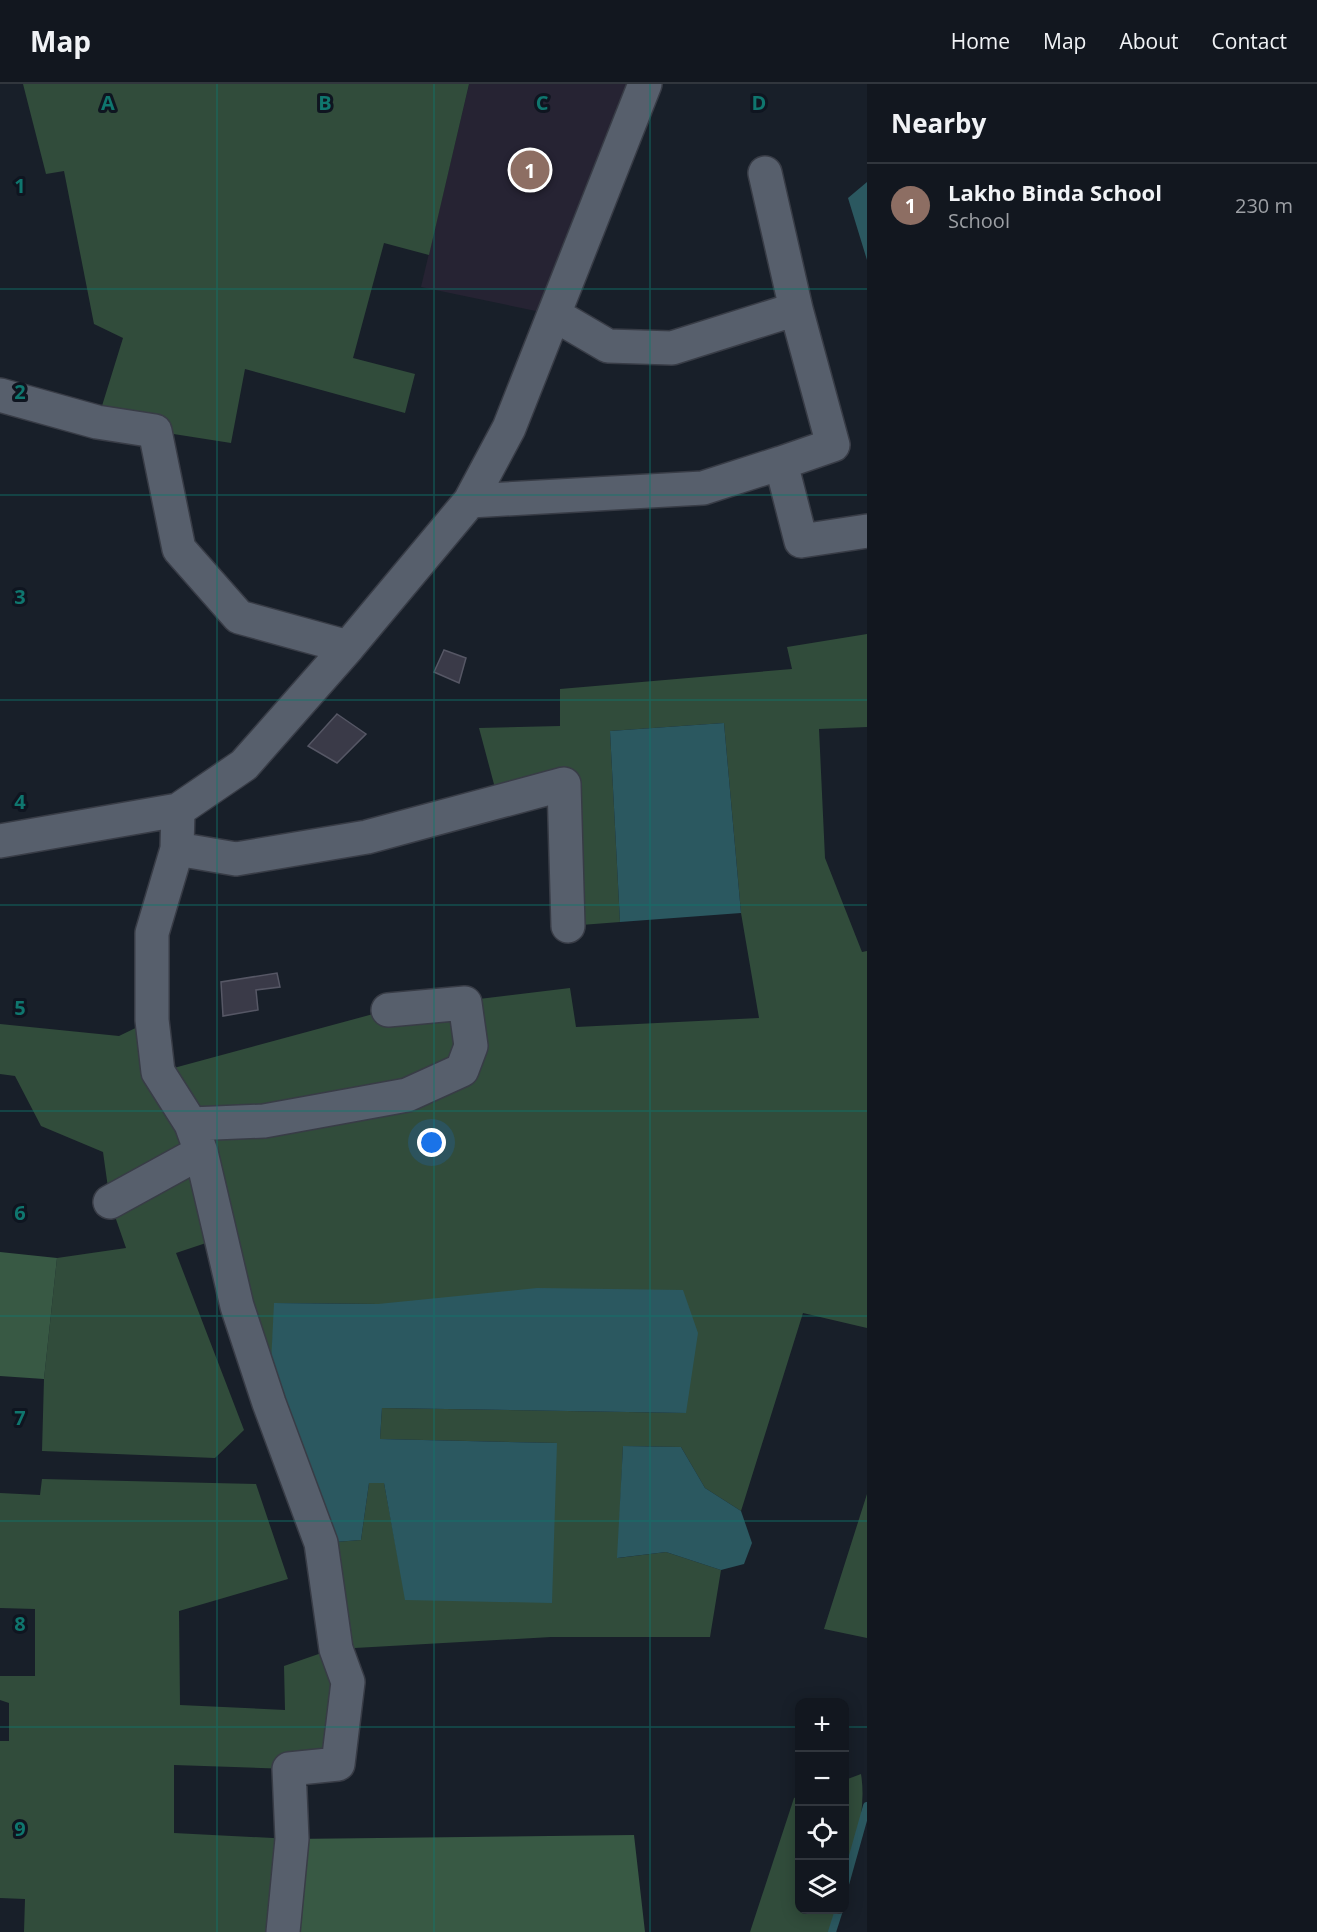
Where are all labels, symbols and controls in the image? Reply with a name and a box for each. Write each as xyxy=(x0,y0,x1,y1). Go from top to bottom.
text: Map xyxy=(30,22,91,60)
text: Home xyxy=(951,27,1010,55)
text: Map xyxy=(1043,27,1086,55)
text: About xyxy=(1119,27,1179,55)
text: Contact xyxy=(1212,27,1287,55)
text: A xyxy=(101,89,115,116)
text: B xyxy=(318,89,332,116)
text: C xyxy=(536,89,549,116)
text: D xyxy=(752,89,766,116)
text: Nearby xyxy=(891,105,986,141)
pin: 1 xyxy=(510,148,550,193)
text: 1 xyxy=(14,172,26,199)
text: Lakho Binda School xyxy=(948,177,1162,207)
text: 1 xyxy=(905,192,916,219)
text: 230 m xyxy=(1235,192,1293,219)
text: School xyxy=(948,207,1010,234)
text: 2 xyxy=(14,378,26,405)
text: 3 xyxy=(14,583,26,610)
text: 4 xyxy=(14,788,26,815)
text: 5 xyxy=(14,994,26,1021)
your location xyxy=(417,1128,446,1157)
text: 6 xyxy=(14,1199,26,1226)
text: 7 xyxy=(14,1404,26,1431)
text: 8 xyxy=(14,1610,26,1637)
map controls xyxy=(795,1698,849,1914)
button: + xyxy=(795,1698,849,1752)
button: − xyxy=(795,1752,849,1806)
button: locate xyxy=(795,1806,849,1860)
text: 9 xyxy=(14,1815,26,1842)
button: layers xyxy=(795,1860,849,1914)

